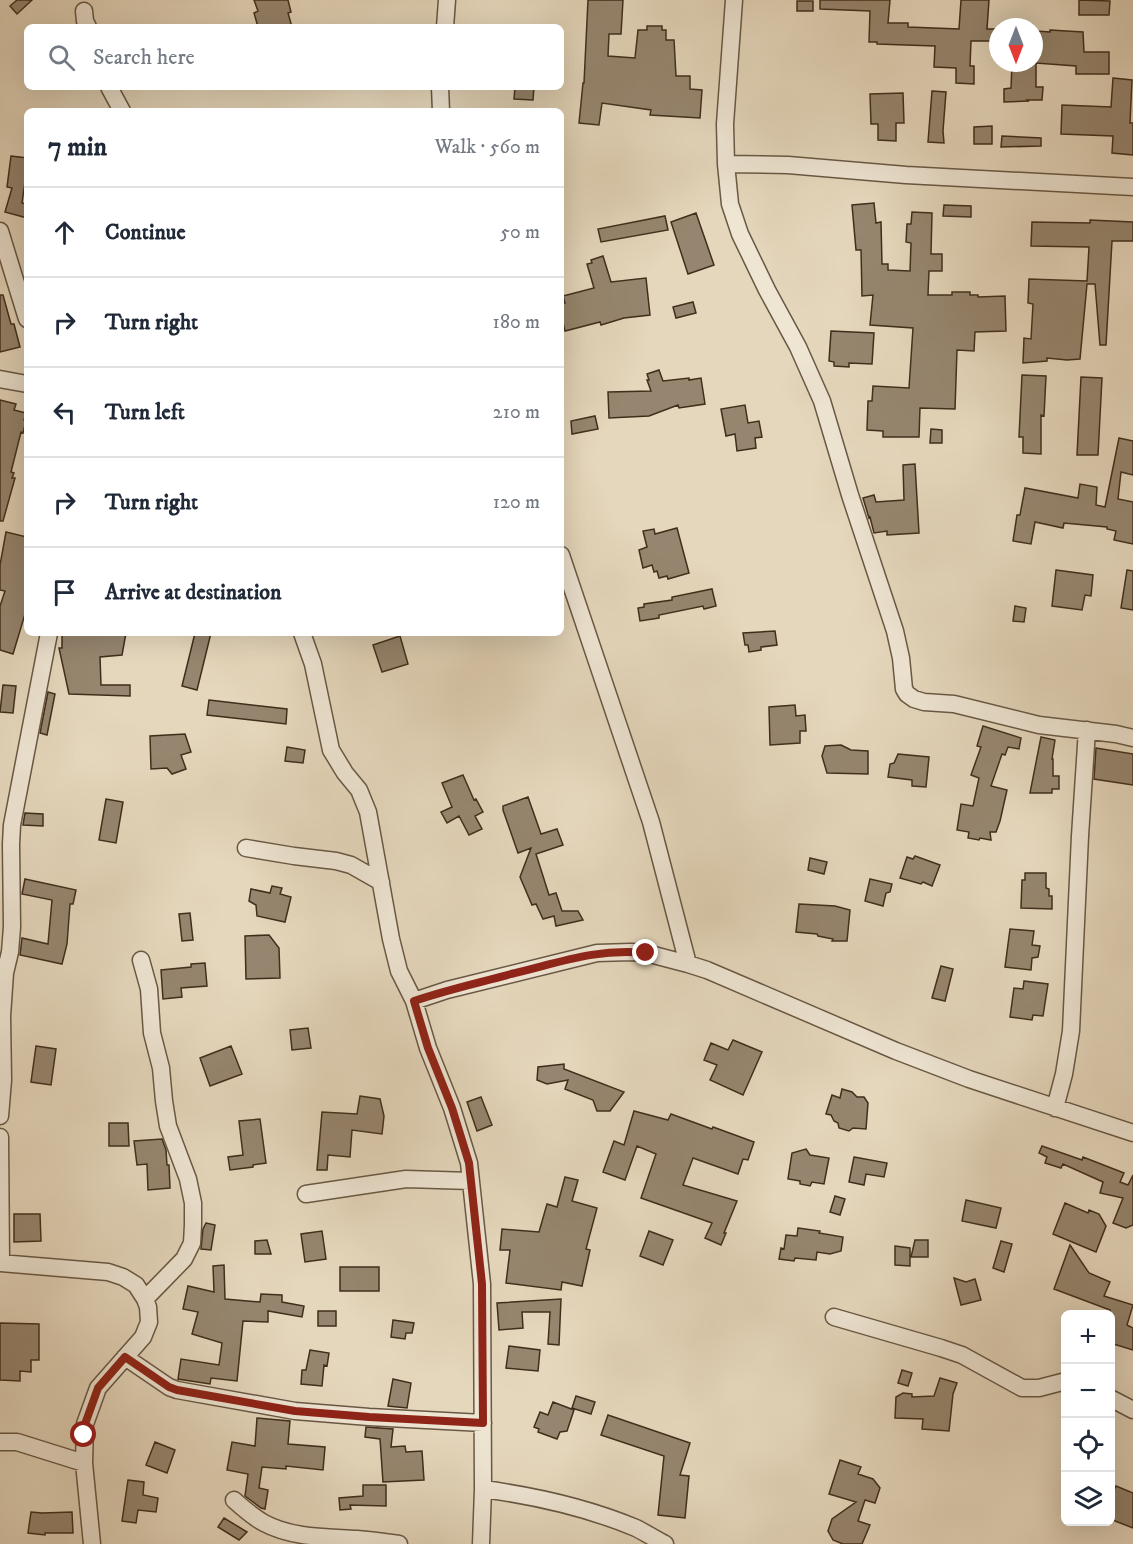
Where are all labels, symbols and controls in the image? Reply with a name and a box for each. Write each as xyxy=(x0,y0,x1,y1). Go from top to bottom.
north arrow xyxy=(989,18,1043,72)
search box xyxy=(24,24,564,90)
icon: search xyxy=(45,41,78,74)
text: Search here xyxy=(93,44,195,71)
text: 7 min xyxy=(48,131,107,164)
text: Walk · 560 m xyxy=(435,135,540,160)
icon: ahead xyxy=(48,216,81,249)
text: Continue xyxy=(105,219,186,246)
text: 50 m xyxy=(500,220,540,245)
icon: right xyxy=(48,306,81,339)
text: Turn right xyxy=(105,309,198,336)
text: 180 m xyxy=(493,310,540,335)
icon: left xyxy=(48,396,81,429)
text: Turn left xyxy=(105,399,185,426)
text: 210 m xyxy=(493,400,540,425)
icon: right xyxy=(48,486,81,519)
text: Turn right xyxy=(105,489,198,516)
text: 120 m xyxy=(493,490,540,515)
icon: arrive xyxy=(48,576,81,609)
text: Arrive at destination xyxy=(105,579,282,606)
route end xyxy=(632,939,658,965)
map controls xyxy=(1061,1310,1115,1526)
button: + xyxy=(1061,1310,1115,1364)
button: − xyxy=(1061,1364,1115,1418)
button: locate xyxy=(1061,1418,1115,1472)
route start xyxy=(70,1421,96,1447)
button: layers xyxy=(1061,1472,1115,1526)

